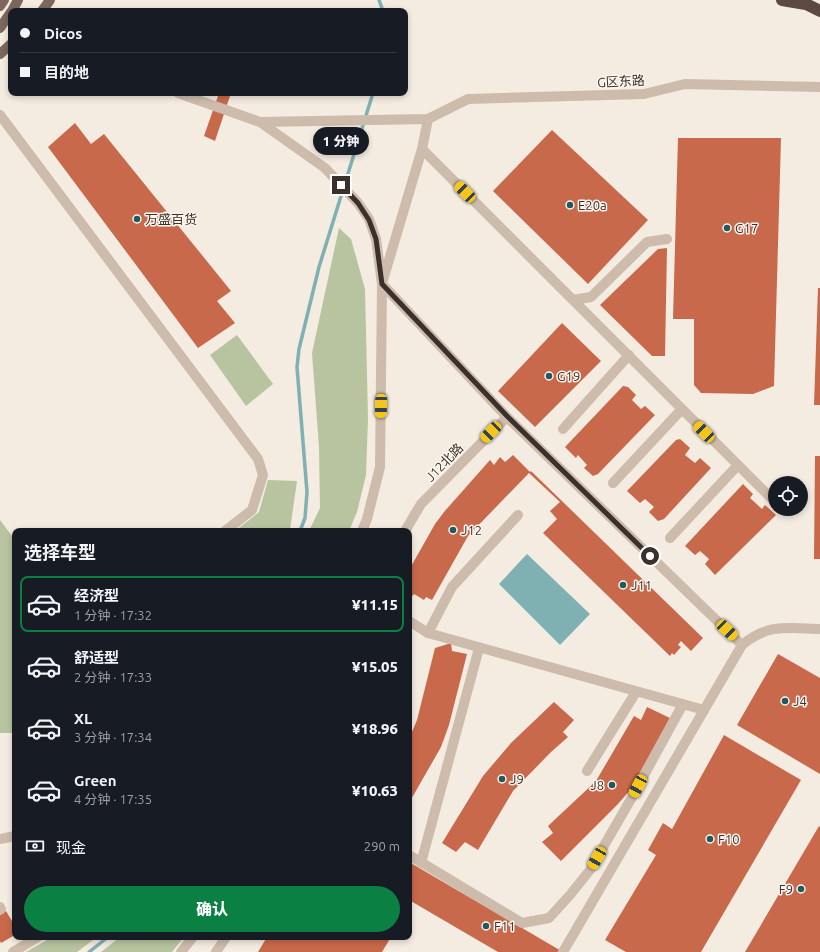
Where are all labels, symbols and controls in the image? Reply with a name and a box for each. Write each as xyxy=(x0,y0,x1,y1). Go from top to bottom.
text: Dicos xyxy=(44,25,82,42)
text: 目的地 xyxy=(44,64,89,81)
street label: G区东路 xyxy=(597,73,645,89)
callout: 1 分钟 xyxy=(313,127,369,155)
text: 1 分钟 xyxy=(323,134,359,148)
route end xyxy=(332,176,350,194)
car xyxy=(452,179,478,205)
place label: E20a xyxy=(578,198,607,212)
marker: E20a xyxy=(565,200,575,210)
place label: 万盛百货 xyxy=(145,212,197,226)
marker: 万盛百货 xyxy=(132,214,142,224)
place label: G17 xyxy=(735,221,758,235)
marker: G17 xyxy=(722,223,732,233)
place label: G19 xyxy=(557,369,580,383)
marker: G19 xyxy=(544,371,554,381)
car xyxy=(375,394,387,418)
car xyxy=(478,419,504,445)
car xyxy=(691,419,717,445)
street label: J12北路 xyxy=(423,440,465,484)
map controls xyxy=(768,476,808,516)
button: locate xyxy=(768,476,808,516)
place label: J12 xyxy=(461,523,482,537)
marker: J12 xyxy=(448,525,458,535)
text: 选择车型 xyxy=(24,542,96,562)
route start xyxy=(641,547,659,565)
place label: J11 xyxy=(631,578,652,592)
marker: J11 xyxy=(618,580,628,590)
icon: car xyxy=(26,586,62,622)
text: 经济型 xyxy=(74,587,119,604)
text: ¥11.15 xyxy=(352,596,398,613)
text: 1 分钟 · 17:32 xyxy=(74,608,152,622)
car xyxy=(714,617,740,643)
icon: car xyxy=(26,648,62,684)
text: 舒适型 xyxy=(74,649,119,666)
text: ¥15.05 xyxy=(352,658,398,675)
text: 2 分钟 · 17:33 xyxy=(74,670,152,684)
place label: J4 xyxy=(793,694,807,708)
marker: J4 xyxy=(780,696,790,706)
icon: car xyxy=(26,710,62,746)
text: XL xyxy=(74,710,92,727)
text: ¥18.96 xyxy=(352,720,398,737)
text: 3 分钟 · 17:34 xyxy=(74,730,152,744)
icon: car xyxy=(26,772,62,808)
text: Green xyxy=(74,772,116,789)
place label: J9 xyxy=(510,772,524,786)
car xyxy=(627,773,649,799)
marker: J9 xyxy=(497,774,507,784)
place label: J8 xyxy=(590,778,604,792)
marker: J8 xyxy=(607,780,617,790)
text: ¥10.63 xyxy=(352,782,398,799)
text: 4 分钟 · 17:35 xyxy=(74,792,152,806)
place label: F10 xyxy=(718,832,740,846)
marker: F10 xyxy=(705,834,715,844)
icon: cash xyxy=(24,835,46,857)
text: 现金 xyxy=(56,839,86,856)
text: 290 m xyxy=(364,839,400,853)
car xyxy=(586,845,608,871)
place label: F9 xyxy=(779,882,793,896)
marker: F9 xyxy=(796,884,806,894)
button: 确认 xyxy=(24,886,400,932)
place label: F11 xyxy=(494,919,516,933)
marker: F11 xyxy=(481,921,491,931)

